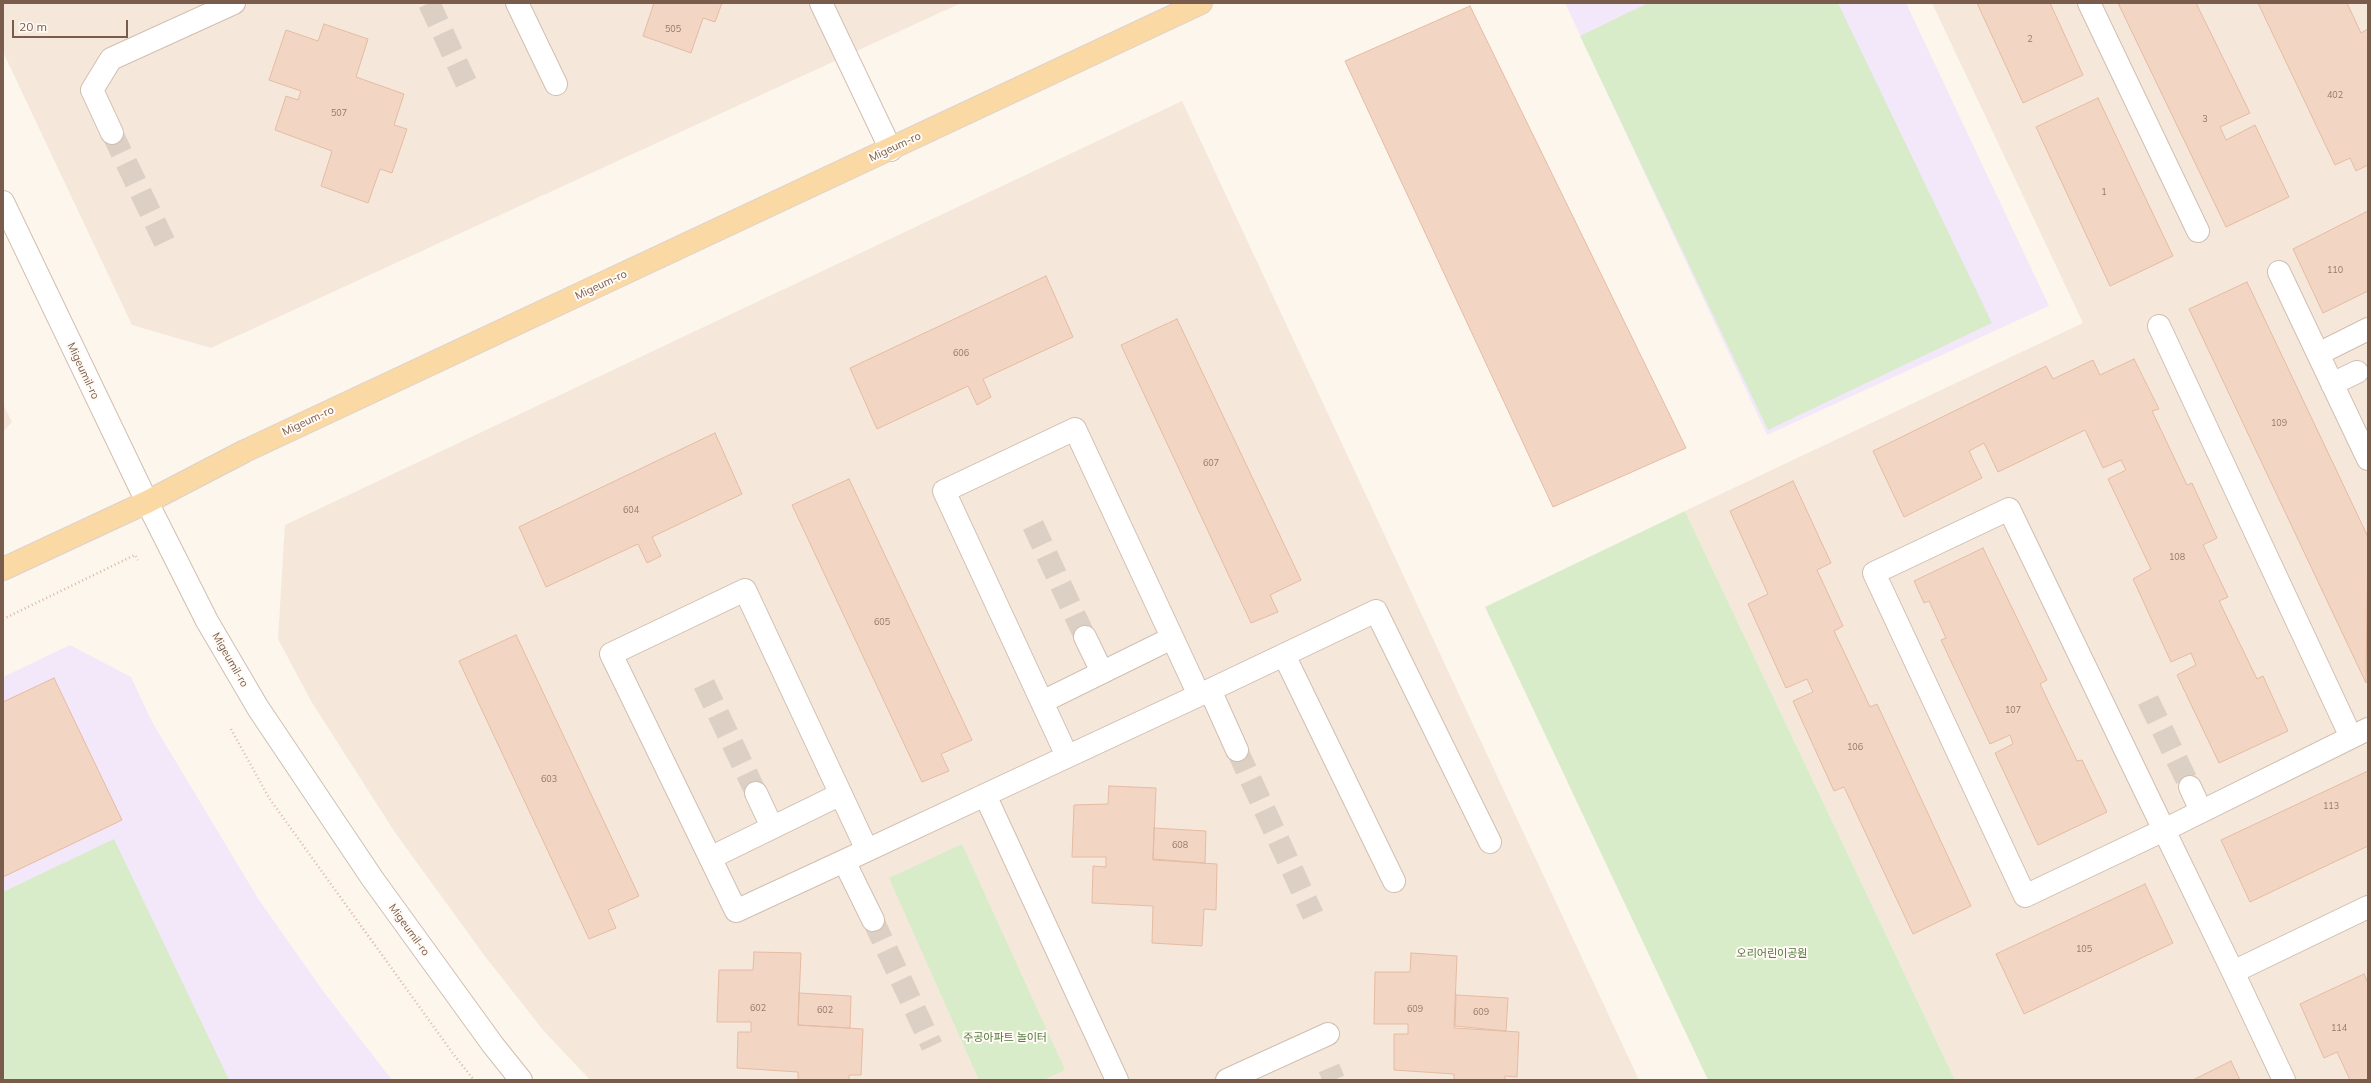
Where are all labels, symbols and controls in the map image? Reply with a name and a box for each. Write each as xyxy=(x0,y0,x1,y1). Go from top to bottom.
scale bar xyxy=(14,12,130,38)
text: 20 m xyxy=(19,19,47,34)
house number: 505 xyxy=(665,24,681,34)
house number: 2 xyxy=(2027,34,2033,44)
house number: 402 xyxy=(2327,90,2343,100)
house number: 507 xyxy=(331,108,347,118)
house number: 3 xyxy=(2202,114,2208,124)
street label: Migeum-ro xyxy=(867,129,923,165)
house number: 1 xyxy=(2101,187,2107,197)
house number: 110 xyxy=(2327,265,2343,275)
street label: Migeum-ro xyxy=(573,267,629,303)
street label: Migeumil-ro xyxy=(64,341,102,401)
house number: 606 xyxy=(953,348,969,358)
street label: Migeum-ro xyxy=(280,403,336,439)
house number: 109 xyxy=(2271,418,2287,428)
house number: 607 xyxy=(1203,458,1219,468)
house number: 604 xyxy=(623,505,639,515)
house number: 108 xyxy=(2169,552,2185,562)
house number: 605 xyxy=(874,617,890,627)
street label: Migeumil-ro xyxy=(209,630,251,690)
house number: 107 xyxy=(2005,705,2021,715)
house number: 106 xyxy=(1847,742,1863,752)
house number: 603 xyxy=(541,774,557,784)
house number: 113 xyxy=(2323,801,2339,811)
house number: 608 xyxy=(1172,840,1188,850)
street label: Migeumil-ro xyxy=(386,902,432,958)
house number: 105 xyxy=(2076,944,2092,954)
park label: 오리어린이공원 xyxy=(1737,947,1807,961)
house number: 602 xyxy=(750,1003,766,1013)
house number: 609 xyxy=(1407,1004,1423,1014)
house number: 602 xyxy=(817,1005,833,1015)
house number: 609 xyxy=(1473,1007,1489,1017)
house number: 114 xyxy=(2331,1023,2347,1033)
park label: 주공아파트 놀이터 xyxy=(963,1031,1047,1045)

